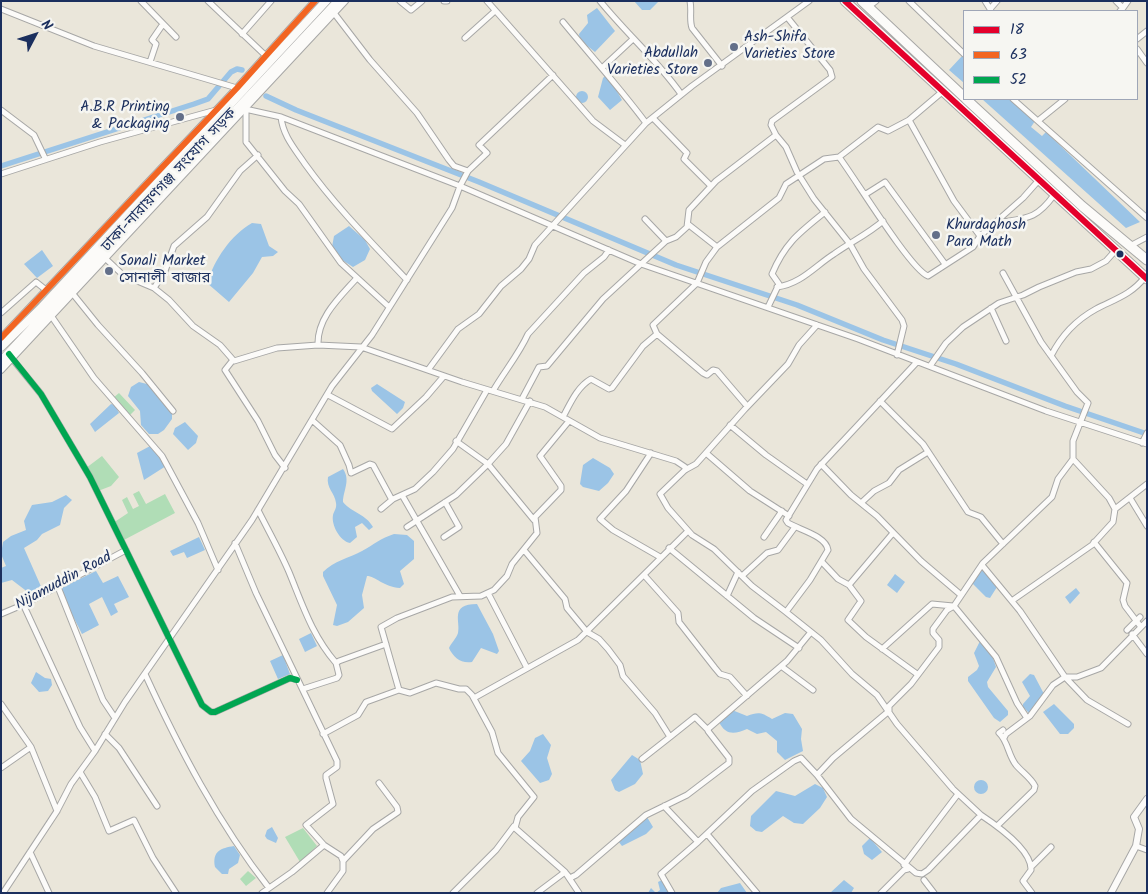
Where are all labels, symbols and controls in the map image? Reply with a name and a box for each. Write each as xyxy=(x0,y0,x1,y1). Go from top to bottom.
north arrow xyxy=(10,10,60,60)
legend xyxy=(963,10,1138,100)
text: N xyxy=(35,15,58,36)
text: 18 xyxy=(1010,18,1024,42)
place label: Ash-Shifa Varieties Store xyxy=(744,29,835,64)
marker: Ash-Shifa Varieties Store xyxy=(728,41,740,53)
text: 63 xyxy=(1010,43,1027,67)
place label: Abdullah Varieties Store xyxy=(607,45,698,80)
marker: Abdullah Varieties Store xyxy=(702,57,714,69)
text: 52 xyxy=(1010,68,1027,92)
place label: A.B.R Printing & Packaging xyxy=(80,99,170,134)
street label: ঢাকা-নারায়ণগঞ্জ সংযোগ সড়ক xyxy=(99,106,241,256)
marker: A.B.R Printing & Packaging xyxy=(174,111,186,123)
place label: Khurdaghosh Para Math xyxy=(946,217,1026,252)
marker: Khurdaghosh Para Math xyxy=(930,229,942,241)
unlabelled marker xyxy=(1115,249,1125,259)
place label: Sonali Market সোনালী বাজার xyxy=(119,253,211,288)
marker: Sonali Market সোনালী বাজার xyxy=(103,265,115,277)
street label: Nijamuddin Road xyxy=(13,549,115,615)

